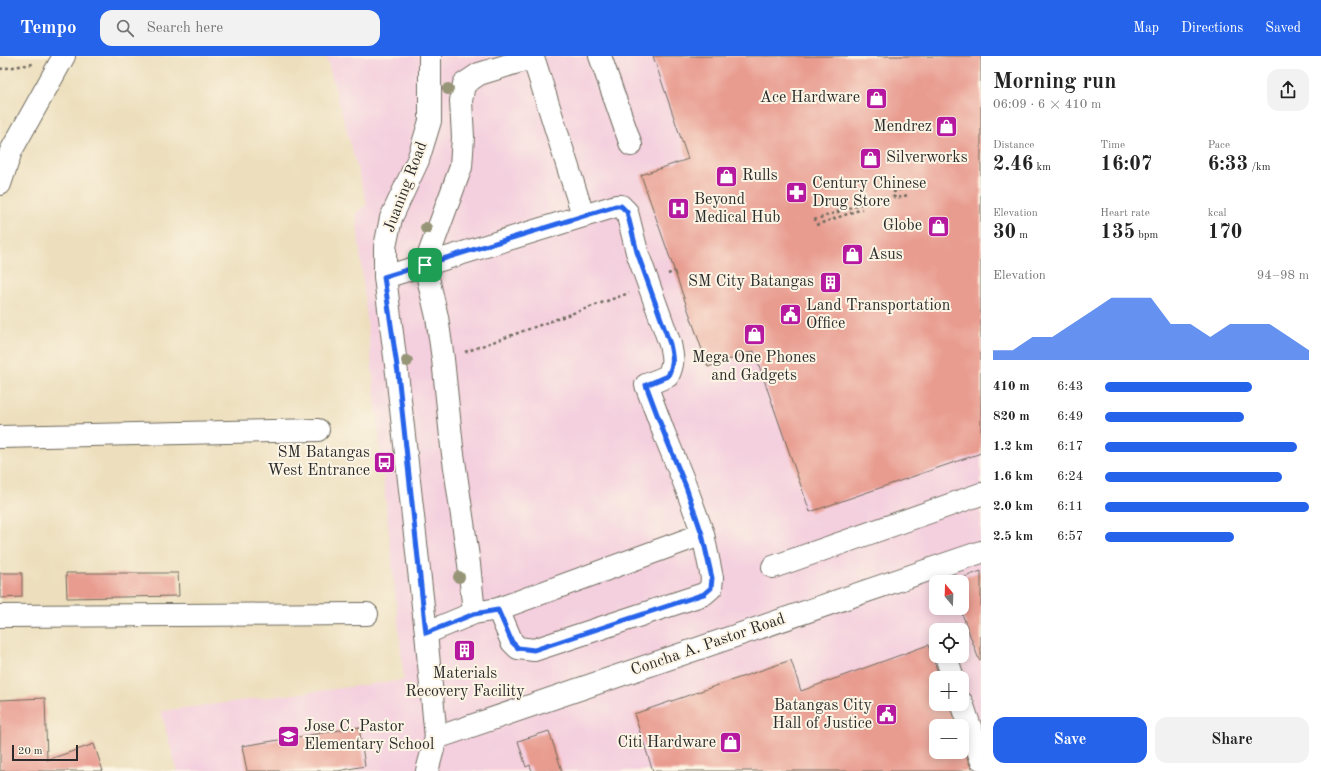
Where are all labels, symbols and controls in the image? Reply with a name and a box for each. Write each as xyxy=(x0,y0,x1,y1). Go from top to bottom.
search box xyxy=(100,10,380,46)
icon: search xyxy=(114,17,136,39)
text: Tempo xyxy=(20,19,76,38)
text: Search here xyxy=(146,21,223,36)
text: Map xyxy=(1133,21,1159,35)
text: Directions xyxy=(1181,21,1243,35)
text: Saved xyxy=(1265,21,1301,35)
button: share xyxy=(1267,69,1309,111)
text: Morning run xyxy=(993,71,1116,93)
shop icon: Ace Hardware xyxy=(863,85,889,111)
place label: Ace Hardware xyxy=(760,90,860,106)
text: 06:09 · 6 × 410 m xyxy=(993,98,1101,111)
shop icon: Mendrez xyxy=(934,114,960,140)
place label: Mendrez xyxy=(873,119,932,135)
street label: Juaning Road xyxy=(381,140,431,234)
text: Distance xyxy=(993,140,1034,151)
text: Time xyxy=(1100,140,1125,151)
text: Pace xyxy=(1208,140,1230,151)
shop icon: Silverworks xyxy=(858,145,884,171)
place label: Silverworks xyxy=(886,150,968,166)
text: 2.46 xyxy=(993,155,1033,175)
text: 16:07 xyxy=(1100,155,1152,175)
text: 6:33 xyxy=(1208,155,1248,175)
text: km xyxy=(1033,162,1051,173)
text: /km xyxy=(1248,162,1271,173)
shop icon: Rulls xyxy=(713,163,739,189)
place label: Rulls xyxy=(742,168,778,184)
place label: Century Chinese Drug Store xyxy=(812,176,926,210)
pharmacy icon: Century Chinese Drug Store xyxy=(783,180,809,206)
place label: Beyond Medical Hub xyxy=(694,192,780,226)
hospital icon: Beyond Medical Hub xyxy=(666,196,692,222)
text: Elevation xyxy=(993,208,1038,219)
text: Heart rate xyxy=(1100,208,1150,219)
text: kcal xyxy=(1208,208,1227,219)
shop icon: Globe xyxy=(925,213,951,239)
place label: Globe xyxy=(883,218,922,234)
text: 30 xyxy=(993,223,1016,243)
text: 135 xyxy=(1100,223,1135,243)
text: 170 xyxy=(1208,223,1242,243)
text: m xyxy=(1016,230,1028,241)
text: bpm xyxy=(1135,230,1158,241)
shop icon: Asus xyxy=(839,242,865,268)
place label: Asus xyxy=(868,247,903,263)
pin xyxy=(408,248,442,282)
icon: arrive xyxy=(414,254,436,276)
building icon: SM City Batangas xyxy=(817,269,843,295)
text: Elevation xyxy=(993,269,1046,282)
text: 94–98 m xyxy=(1257,269,1309,282)
place label: SM City Batangas xyxy=(688,274,814,290)
place label: Land Transportation Office xyxy=(806,298,951,332)
public building icon: Land Transportation Office xyxy=(778,302,804,328)
shop icon: Mega One Phones and Gadgets xyxy=(741,321,767,347)
place label: Mega One Phones and Gadgets xyxy=(692,350,816,384)
text: 410 m xyxy=(993,380,1030,393)
text: 6:43 xyxy=(1057,380,1083,393)
text: 820 m xyxy=(993,410,1030,423)
text: 6:49 xyxy=(1057,410,1083,423)
text: 1.2 km xyxy=(993,440,1033,453)
text: 6:17 xyxy=(1057,440,1083,453)
place label: SM Batangas West Entrance xyxy=(267,445,370,479)
bus stop icon: SM Batangas West Entrance xyxy=(372,449,398,475)
text: 1.6 km xyxy=(993,470,1033,483)
text: 6:24 xyxy=(1057,470,1083,483)
text: 2.0 km xyxy=(993,500,1033,513)
text: 6:11 xyxy=(1057,500,1083,513)
text: 2.5 km xyxy=(993,530,1033,543)
text: 6:57 xyxy=(1057,530,1083,543)
north arrow xyxy=(929,575,969,615)
map controls xyxy=(929,575,969,759)
street label: Concha A. Pastor Road xyxy=(629,611,787,679)
button: locate xyxy=(929,623,969,663)
building icon: Materials Recovery Facility xyxy=(452,638,478,664)
place label: Materials Recovery Facility xyxy=(405,666,525,700)
button: + xyxy=(929,671,969,711)
place label: Batangas City Hall of Justice xyxy=(772,698,873,732)
public building icon: Batangas City Hall of Justice xyxy=(874,702,900,728)
button: Save xyxy=(993,717,1147,763)
button: Share xyxy=(1155,717,1309,763)
place label: Jose C. Pastor Elementary School xyxy=(304,719,434,753)
button: − xyxy=(929,719,969,759)
school or university icon: Jose C. Pastor Elementary School xyxy=(276,723,302,749)
shop icon: Citi Hardware xyxy=(718,730,744,756)
place label: Citi Hardware xyxy=(617,735,716,751)
scale bar xyxy=(12,743,78,762)
text: 20 m xyxy=(18,746,43,757)

